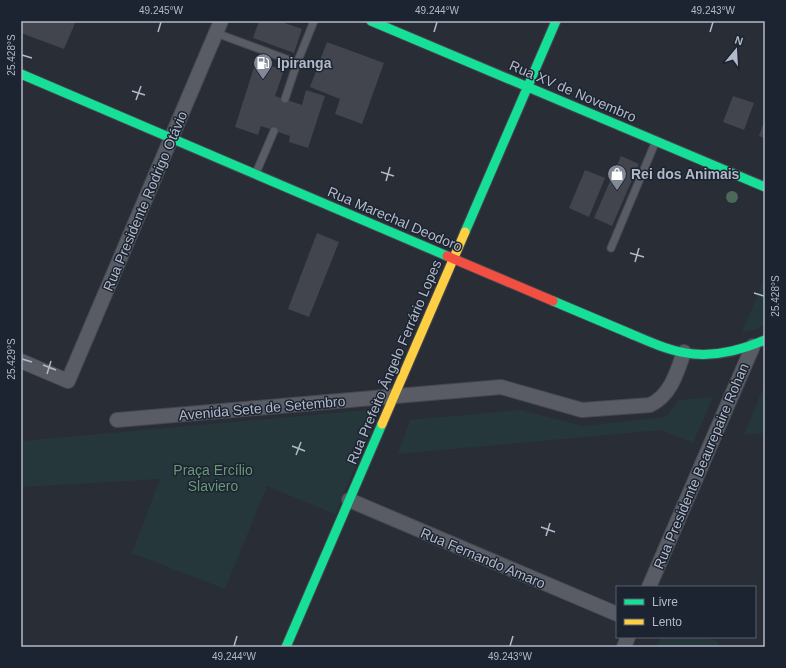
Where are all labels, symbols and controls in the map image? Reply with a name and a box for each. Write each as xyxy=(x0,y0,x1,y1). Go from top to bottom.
text: 49.245°W xyxy=(139,5,184,16)
text: 49.244°W xyxy=(415,5,460,16)
text: 49.243°W xyxy=(691,5,736,16)
north arrow xyxy=(716,30,756,70)
text: 25.428°S xyxy=(6,34,17,76)
text: N xyxy=(733,34,745,47)
fuel station icon: Ipiranga xyxy=(252,52,274,80)
place label: Ipiranga xyxy=(277,55,332,71)
street label: Rua XV de Novembro xyxy=(507,57,639,125)
street label: Rua Presidente Rodrigo Otávio xyxy=(100,108,190,293)
shop icon: Rei dos Animais xyxy=(606,163,628,191)
place label: Rei dos Animais xyxy=(631,166,740,182)
street label: Rua Marechal Deodoro xyxy=(325,183,465,255)
street label: Rua Prefeito Ângelo Ferrário Lopes xyxy=(344,258,444,466)
text: 25.428°S xyxy=(770,275,781,317)
text: 25.429°S xyxy=(6,338,17,380)
street label: Rua Presidente Beaurepaire Rohan xyxy=(650,361,752,571)
street label: Avenida Sete de Setembro xyxy=(178,393,346,423)
park label: Praça Ercílio Slaviero xyxy=(173,462,253,494)
street label: Rua Fernando Amaro xyxy=(418,524,548,592)
legend xyxy=(616,586,756,638)
text: Livre xyxy=(652,595,678,609)
text: Lento xyxy=(652,615,682,629)
text: 49.244°W xyxy=(212,651,257,662)
text: 49.243°W xyxy=(488,651,533,662)

